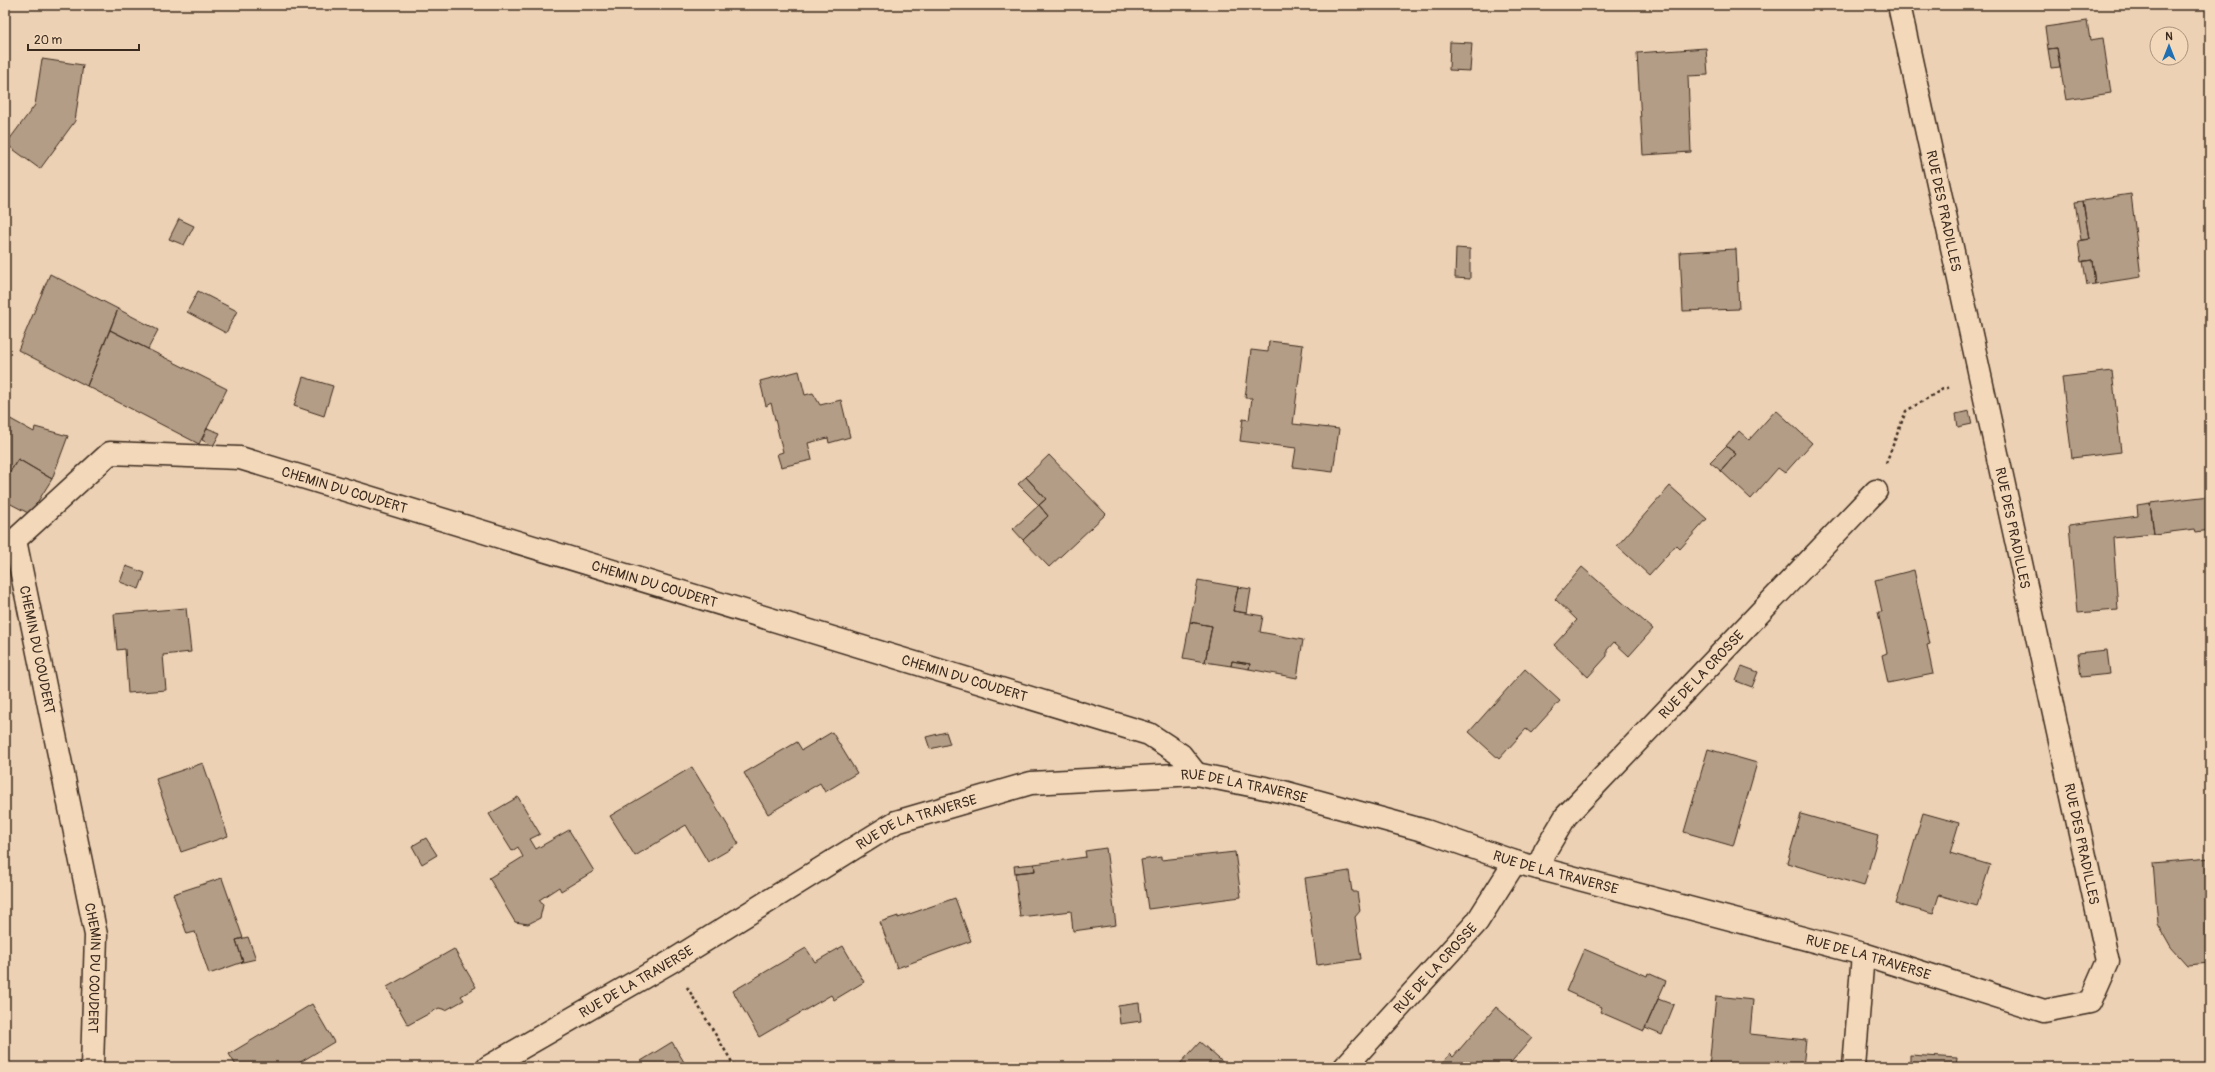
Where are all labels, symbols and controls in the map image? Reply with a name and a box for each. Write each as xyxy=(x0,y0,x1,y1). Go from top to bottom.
scale bar xyxy=(28,26,139,52)
north arrow xyxy=(2149,26,2189,66)
text: N xyxy=(2165,30,2173,43)
text: 20 m xyxy=(34,33,63,48)
street label: RUE DES PRADILLES xyxy=(1922,149,1965,273)
street label: CHEMIN DU COUDERT xyxy=(279,463,409,517)
street label: RUE DES PRADILLES xyxy=(1991,466,2034,590)
street label: CHEMIN DU COUDERT xyxy=(589,557,719,611)
street label: CHEMIN DU COUDERT xyxy=(16,584,59,716)
street label: RUE DE LA CROSSE xyxy=(1655,627,1748,723)
street label: CHEMIN DU COUDERT xyxy=(899,651,1029,706)
street label: RUE DE LA TRAVERSE xyxy=(1180,766,1309,807)
street label: RUE DES PRADILLES xyxy=(2060,782,2103,906)
street label: RUE DE LA TRAVERSE xyxy=(853,791,979,854)
street label: RUE DE LA TRAVERSE xyxy=(1491,847,1620,898)
street label: CHEMIN DU COUDERT xyxy=(81,902,104,1034)
street label: RUE DE LA CROSSE xyxy=(1390,920,1481,1017)
street label: RUE DE LA TRAVERSE xyxy=(1804,931,1933,984)
street label: RUE DE LA TRAVERSE xyxy=(576,942,697,1022)

